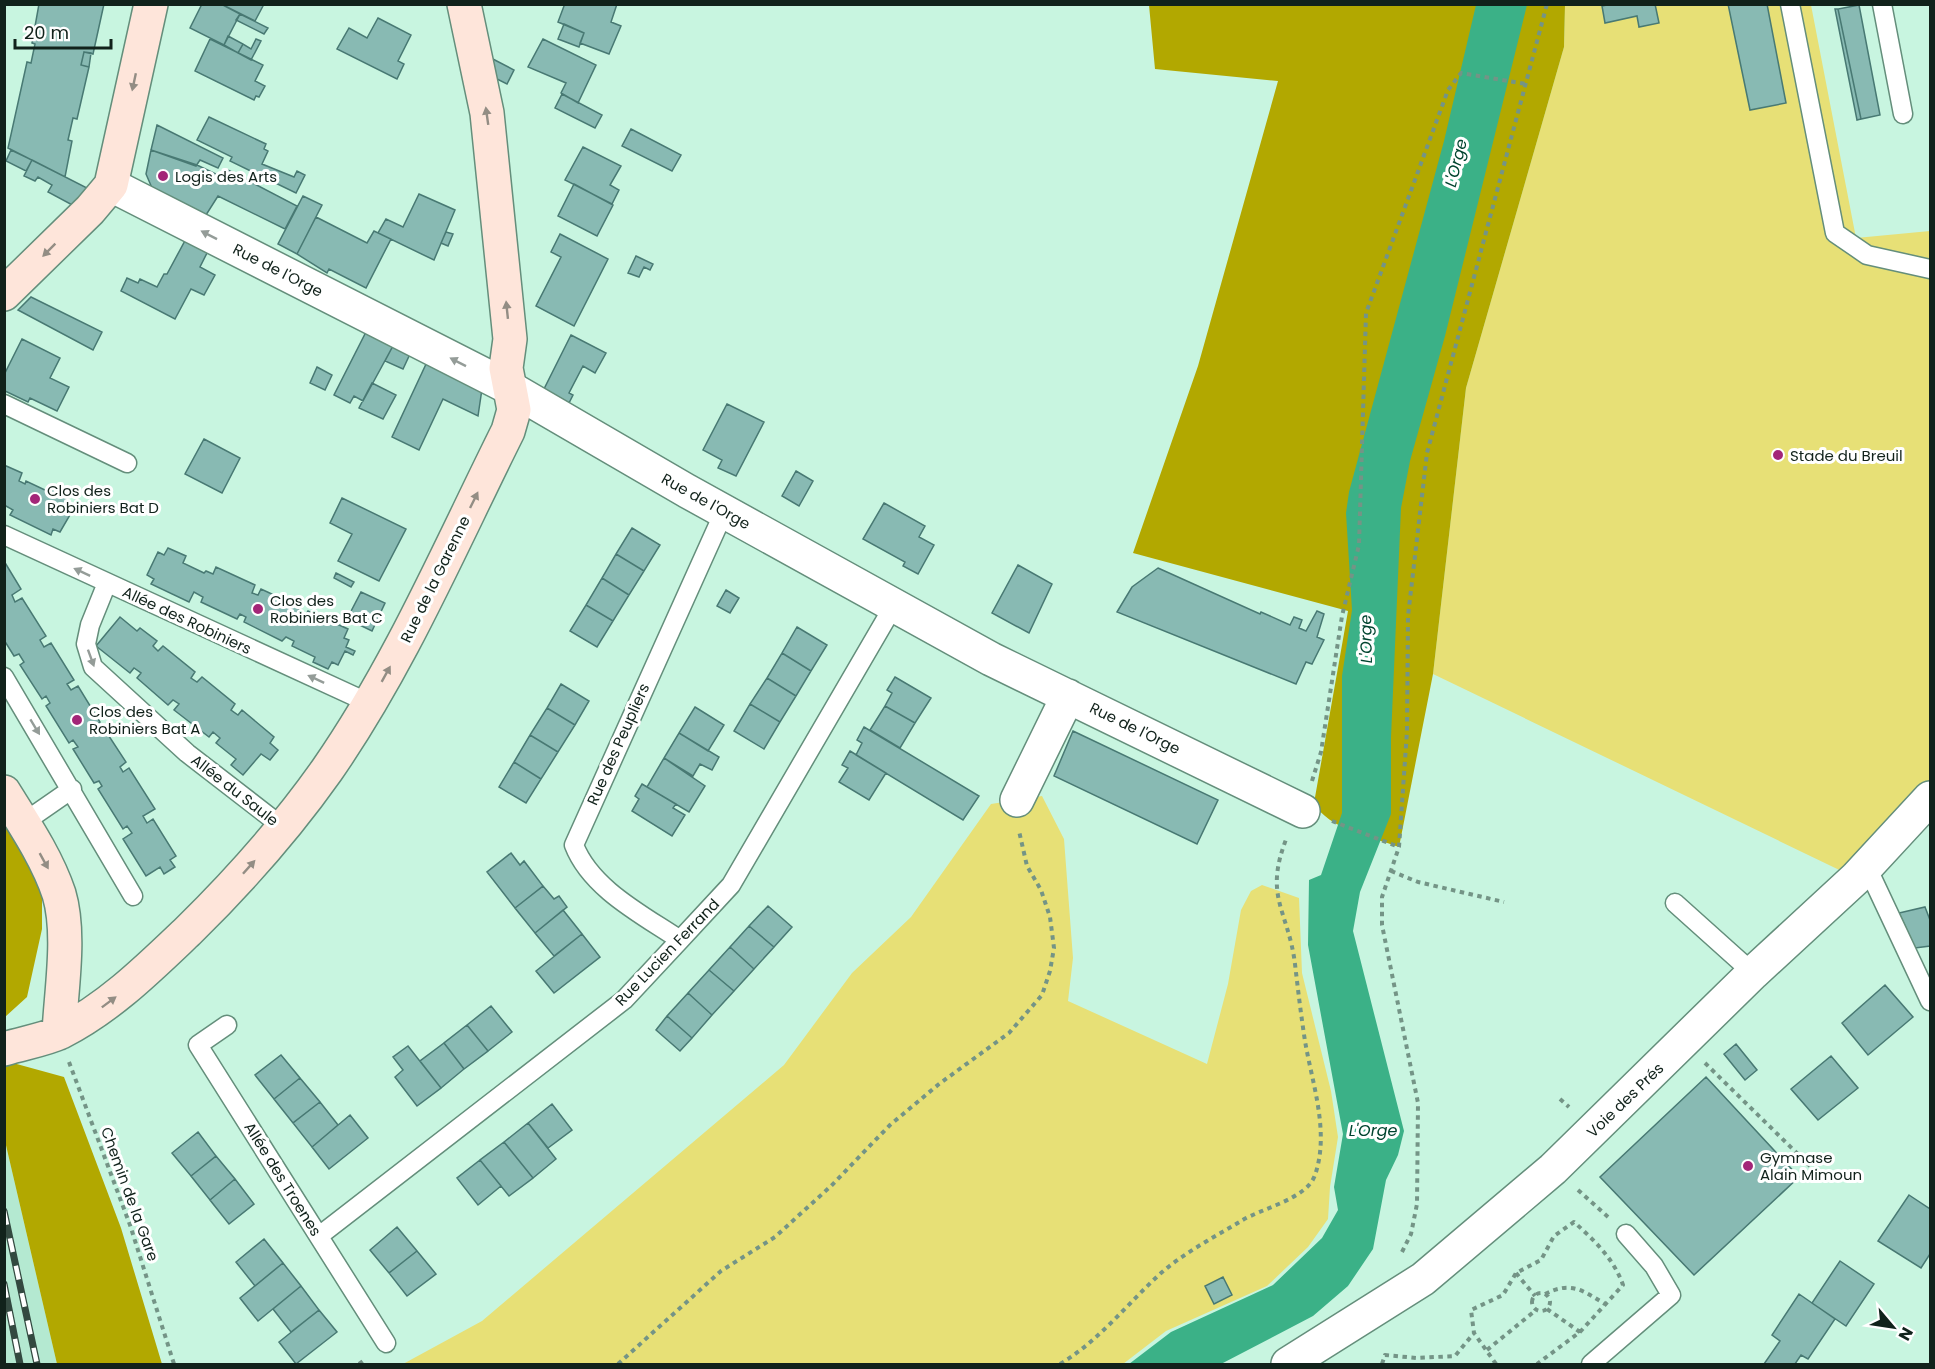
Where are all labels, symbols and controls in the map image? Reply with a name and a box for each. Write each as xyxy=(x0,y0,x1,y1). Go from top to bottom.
scale bar xyxy=(15,12,111,50)
text: 20 m xyxy=(24,20,69,45)
one-way arrow xyxy=(129,73,138,92)
one-way arrow xyxy=(483,106,492,125)
water label: L'Orge xyxy=(1439,137,1473,189)
place label: Logis des Arts xyxy=(175,166,277,187)
marker: Logis des Arts xyxy=(156,169,170,183)
one-way arrow xyxy=(201,231,218,240)
street label: Rue de l'Orge xyxy=(229,238,327,302)
one-way arrow xyxy=(42,243,57,257)
one-way arrow xyxy=(502,300,512,319)
one-way arrow xyxy=(449,357,466,367)
place label: Stade du Breuil xyxy=(1790,445,1903,466)
marker: Stade du Breuil xyxy=(1771,448,1785,462)
street label: Rue de l'Orge xyxy=(658,468,754,534)
place label: Clos des Robiniers Bat D xyxy=(47,480,159,518)
marker: Clos des Robiniers Bat D xyxy=(28,492,42,506)
one-way arrow xyxy=(469,492,478,509)
street label: Rue de la Garenne xyxy=(395,512,475,646)
one-way arrow xyxy=(73,567,90,576)
street label: Allée des Robiniers xyxy=(119,581,255,659)
place label: Clos des Robiniers Bat C xyxy=(270,590,383,628)
marker: Clos des Robiniers Bat C xyxy=(251,602,265,616)
water label: L'Orge xyxy=(1354,614,1378,664)
one-way arrow xyxy=(86,649,96,667)
one-way arrow xyxy=(381,665,391,682)
one-way arrow xyxy=(308,674,325,683)
street label: Rue des Peupliers xyxy=(582,680,654,808)
street label: Rue de l'Orge xyxy=(1086,697,1184,759)
place label: Clos des Robiniers Bat A xyxy=(89,701,200,739)
marker: Clos des Robiniers Bat A xyxy=(70,713,84,727)
one-way arrow xyxy=(29,719,40,735)
street label: Allée du Saule xyxy=(187,749,283,831)
one-way arrow xyxy=(39,852,49,869)
one-way arrow xyxy=(242,859,256,874)
street label: Rue Lucien Ferrand xyxy=(610,894,724,1010)
one-way arrow xyxy=(101,996,116,1008)
street label: Voie des Prés xyxy=(1582,1058,1668,1142)
street label: Allée des Troenes xyxy=(239,1118,327,1240)
water label: L'Orge xyxy=(1349,1119,1397,1142)
street label: Chemin de la Gare xyxy=(96,1124,164,1264)
place label: Gymnase Alain Mimoun xyxy=(1760,1147,1862,1185)
marker: Gymnase Alain Mimoun xyxy=(1741,1159,1755,1173)
north arrow xyxy=(1863,1297,1923,1357)
text: N xyxy=(1893,1323,1919,1345)

